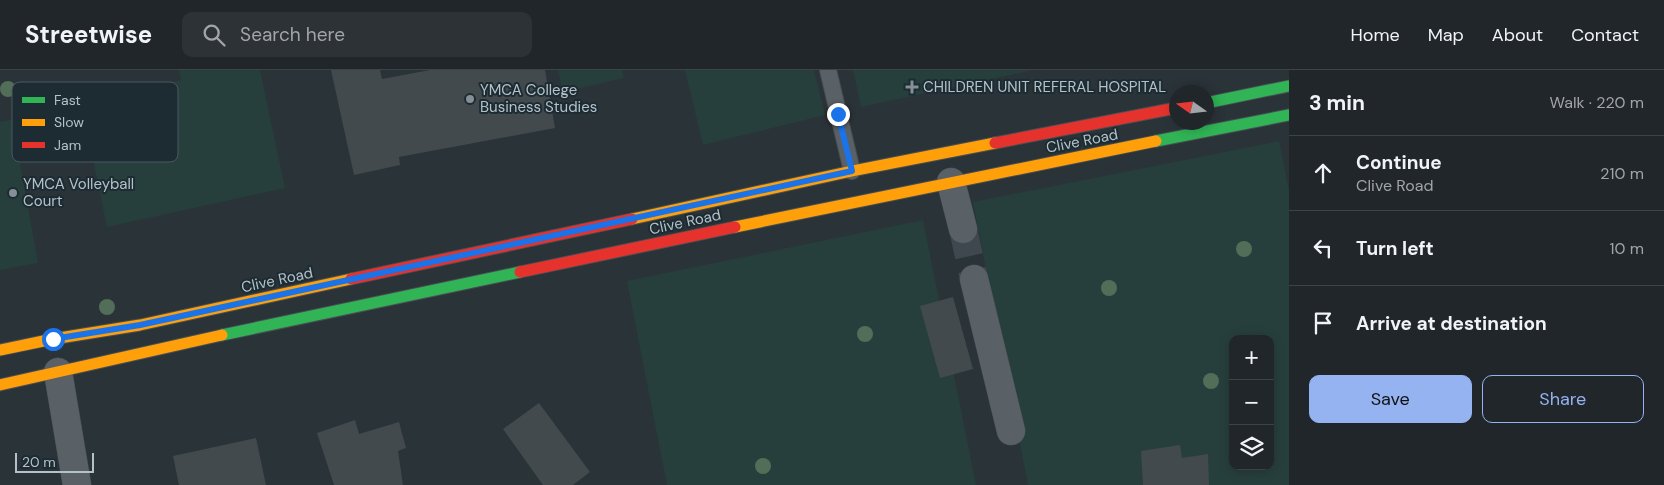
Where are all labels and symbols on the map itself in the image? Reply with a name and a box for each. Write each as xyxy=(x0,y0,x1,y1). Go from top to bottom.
place label: CHILDREN UNIT REFERAL HOSPITAL xyxy=(923,77,1166,97)
place label: YMCA College Business Studies xyxy=(480,80,597,117)
marker: CHILDREN UNIT REFERAL HOSPITAL xyxy=(905,80,919,94)
legend xyxy=(12,82,178,162)
north arrow xyxy=(1169,85,1214,130)
text: Fast xyxy=(54,91,81,109)
marker: YMCA College Business Studies xyxy=(464,93,476,105)
route end xyxy=(827,103,850,126)
text: Slow xyxy=(54,113,84,131)
street label: Clive Road xyxy=(1044,124,1120,158)
text: Jam xyxy=(54,136,81,154)
place label: YMCA Volleyball Court xyxy=(23,174,134,211)
marker: YMCA Volleyball Court xyxy=(7,187,19,199)
street label: Clive Road xyxy=(647,205,723,239)
street label: Clive Road xyxy=(239,263,315,297)
route start xyxy=(42,328,65,351)
scale bar xyxy=(15,450,94,473)

